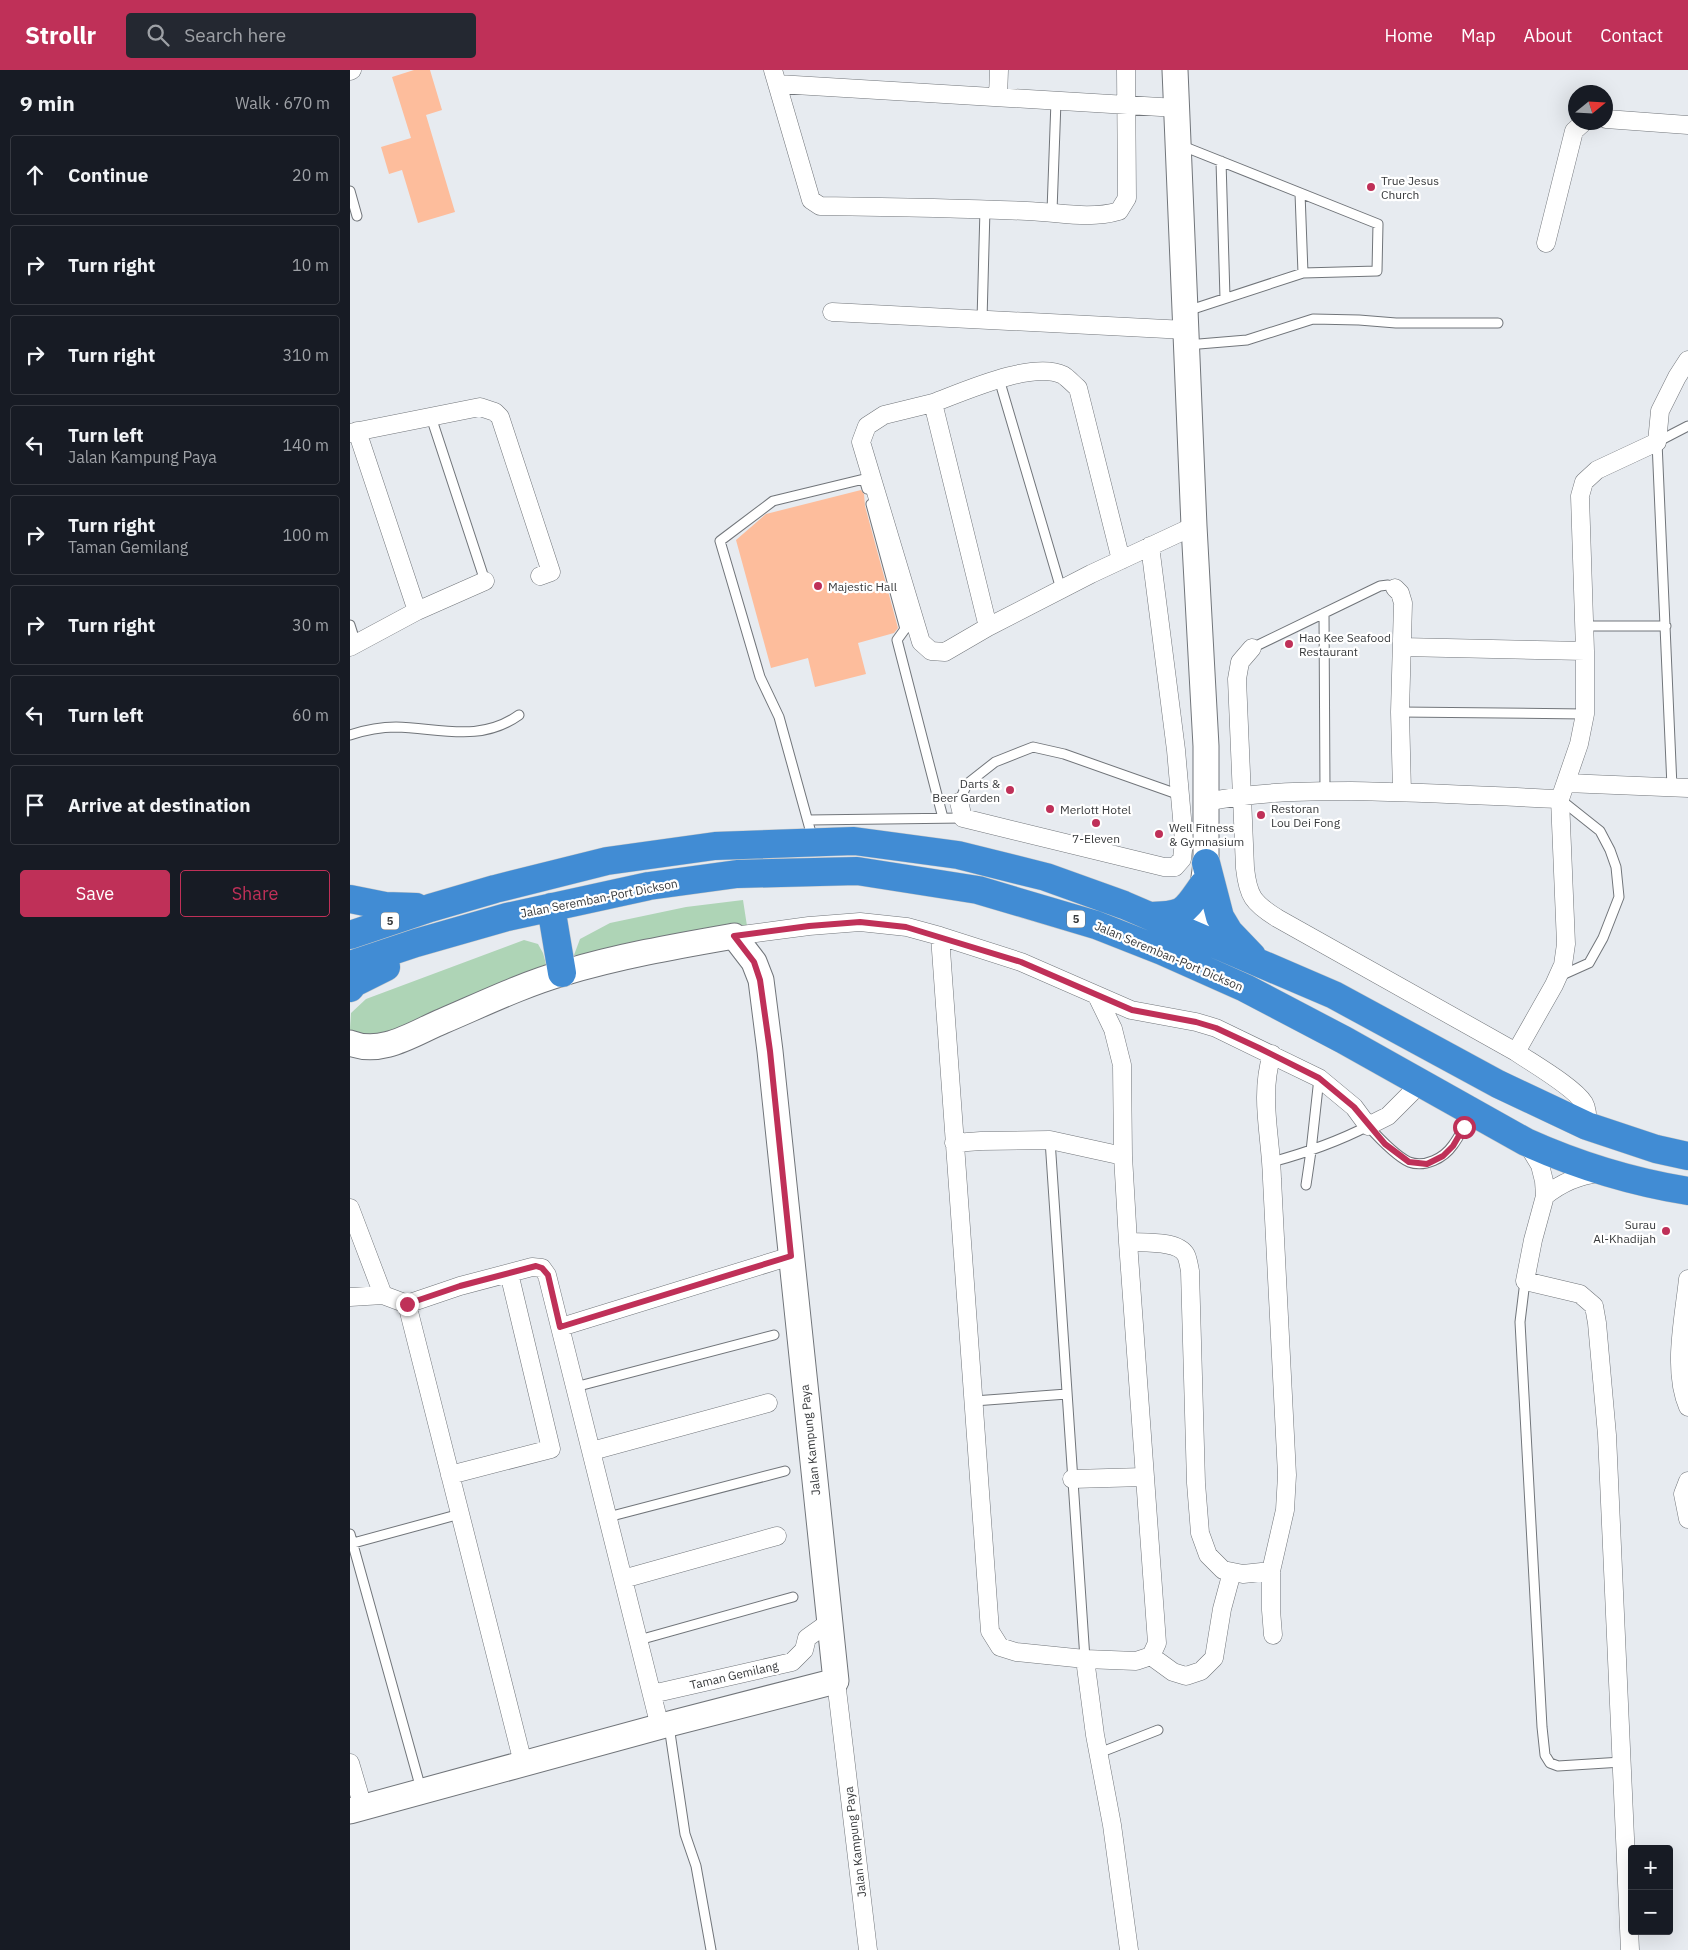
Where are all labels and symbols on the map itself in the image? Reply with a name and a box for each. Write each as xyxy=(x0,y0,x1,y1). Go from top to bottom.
north arrow xyxy=(1568,85,1613,130)
place label: True Jesus Church xyxy=(1381,173,1439,202)
marker: True Jesus Church xyxy=(1365,181,1377,193)
place label: Majestic Hall xyxy=(828,579,897,594)
marker: Majestic Hall xyxy=(812,580,824,592)
place label: Hao Kee Seafood Restaurant xyxy=(1299,630,1391,659)
marker: Hao Kee Seafood Restaurant xyxy=(1283,638,1295,650)
place label: Darts & Beer Garden xyxy=(932,776,1001,805)
marker: Darts & Beer Garden xyxy=(1004,784,1016,796)
place label: Restoran Lou Dei Fong xyxy=(1271,801,1341,830)
place label: Merlott Hotel xyxy=(1060,802,1131,817)
marker: Merlott Hotel xyxy=(1044,803,1056,815)
marker: Restoran Lou Dei Fong xyxy=(1255,809,1267,821)
marker: 7-Eleven xyxy=(1090,817,1102,829)
place label: Well Fitness & Gymnasium xyxy=(1169,820,1244,849)
marker: Well Fitness & Gymnasium xyxy=(1153,828,1165,840)
place label: 7-Eleven xyxy=(1072,831,1120,846)
street label: Jalan Seremban-Port Dickson xyxy=(519,875,679,921)
road number: 5 xyxy=(1067,911,1085,928)
road number: 5 xyxy=(381,912,399,929)
street label: Jalan Seremban-Port Dickson xyxy=(1093,918,1245,994)
route start xyxy=(1453,1116,1476,1139)
place label: Surau Al-Khadijah xyxy=(1593,1217,1656,1246)
marker: Surau Al-Khadijah xyxy=(1660,1225,1672,1237)
route end xyxy=(396,1293,419,1316)
street label: Jalan Kampung Paya xyxy=(797,1383,823,1496)
street label: Taman Gemilang xyxy=(688,1657,780,1692)
street label: Jalan Kampung Paya xyxy=(841,1785,869,1898)

